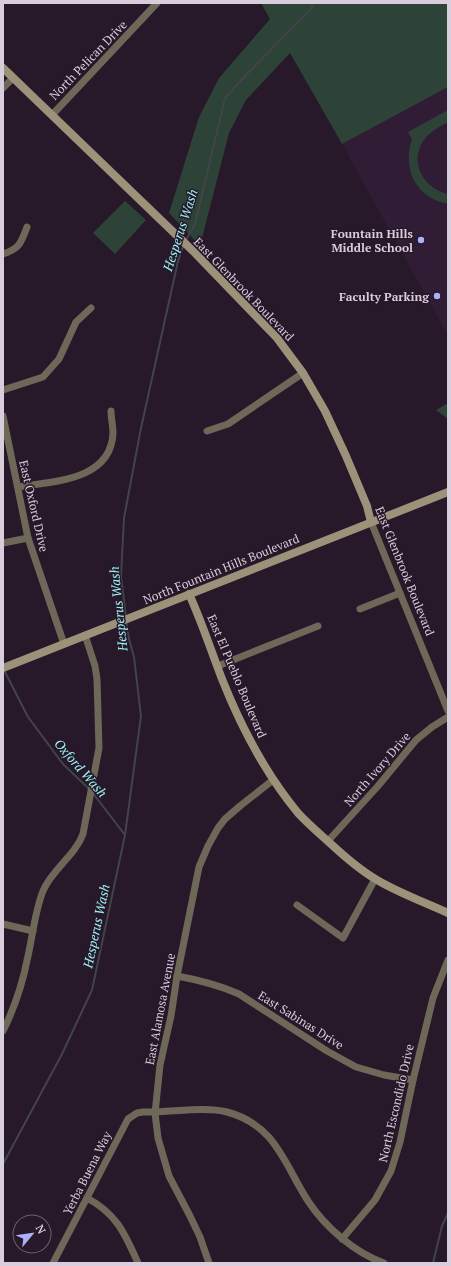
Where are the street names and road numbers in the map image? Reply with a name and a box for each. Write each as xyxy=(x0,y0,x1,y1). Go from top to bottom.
street label: North Pelican Drive xyxy=(46,17,130,103)
street label: East Glenbrook Boulevard xyxy=(191,234,298,344)
street label: East Oxford Drive xyxy=(16,459,52,553)
street label: East Glenbrook Boulevard xyxy=(372,504,438,638)
street label: North Fountain Hills Boulevard xyxy=(141,531,302,607)
street label: East El Pueblo Boulevard xyxy=(204,612,270,740)
street label: North Ivory Drive xyxy=(341,729,413,809)
street label: East Alamosa Avenue xyxy=(142,952,178,1066)
street label: East Sabinas Drive xyxy=(255,988,347,1052)
street label: North Escondido Drive xyxy=(375,1042,417,1164)
street label: Yerba Buena Way xyxy=(59,1128,115,1217)

